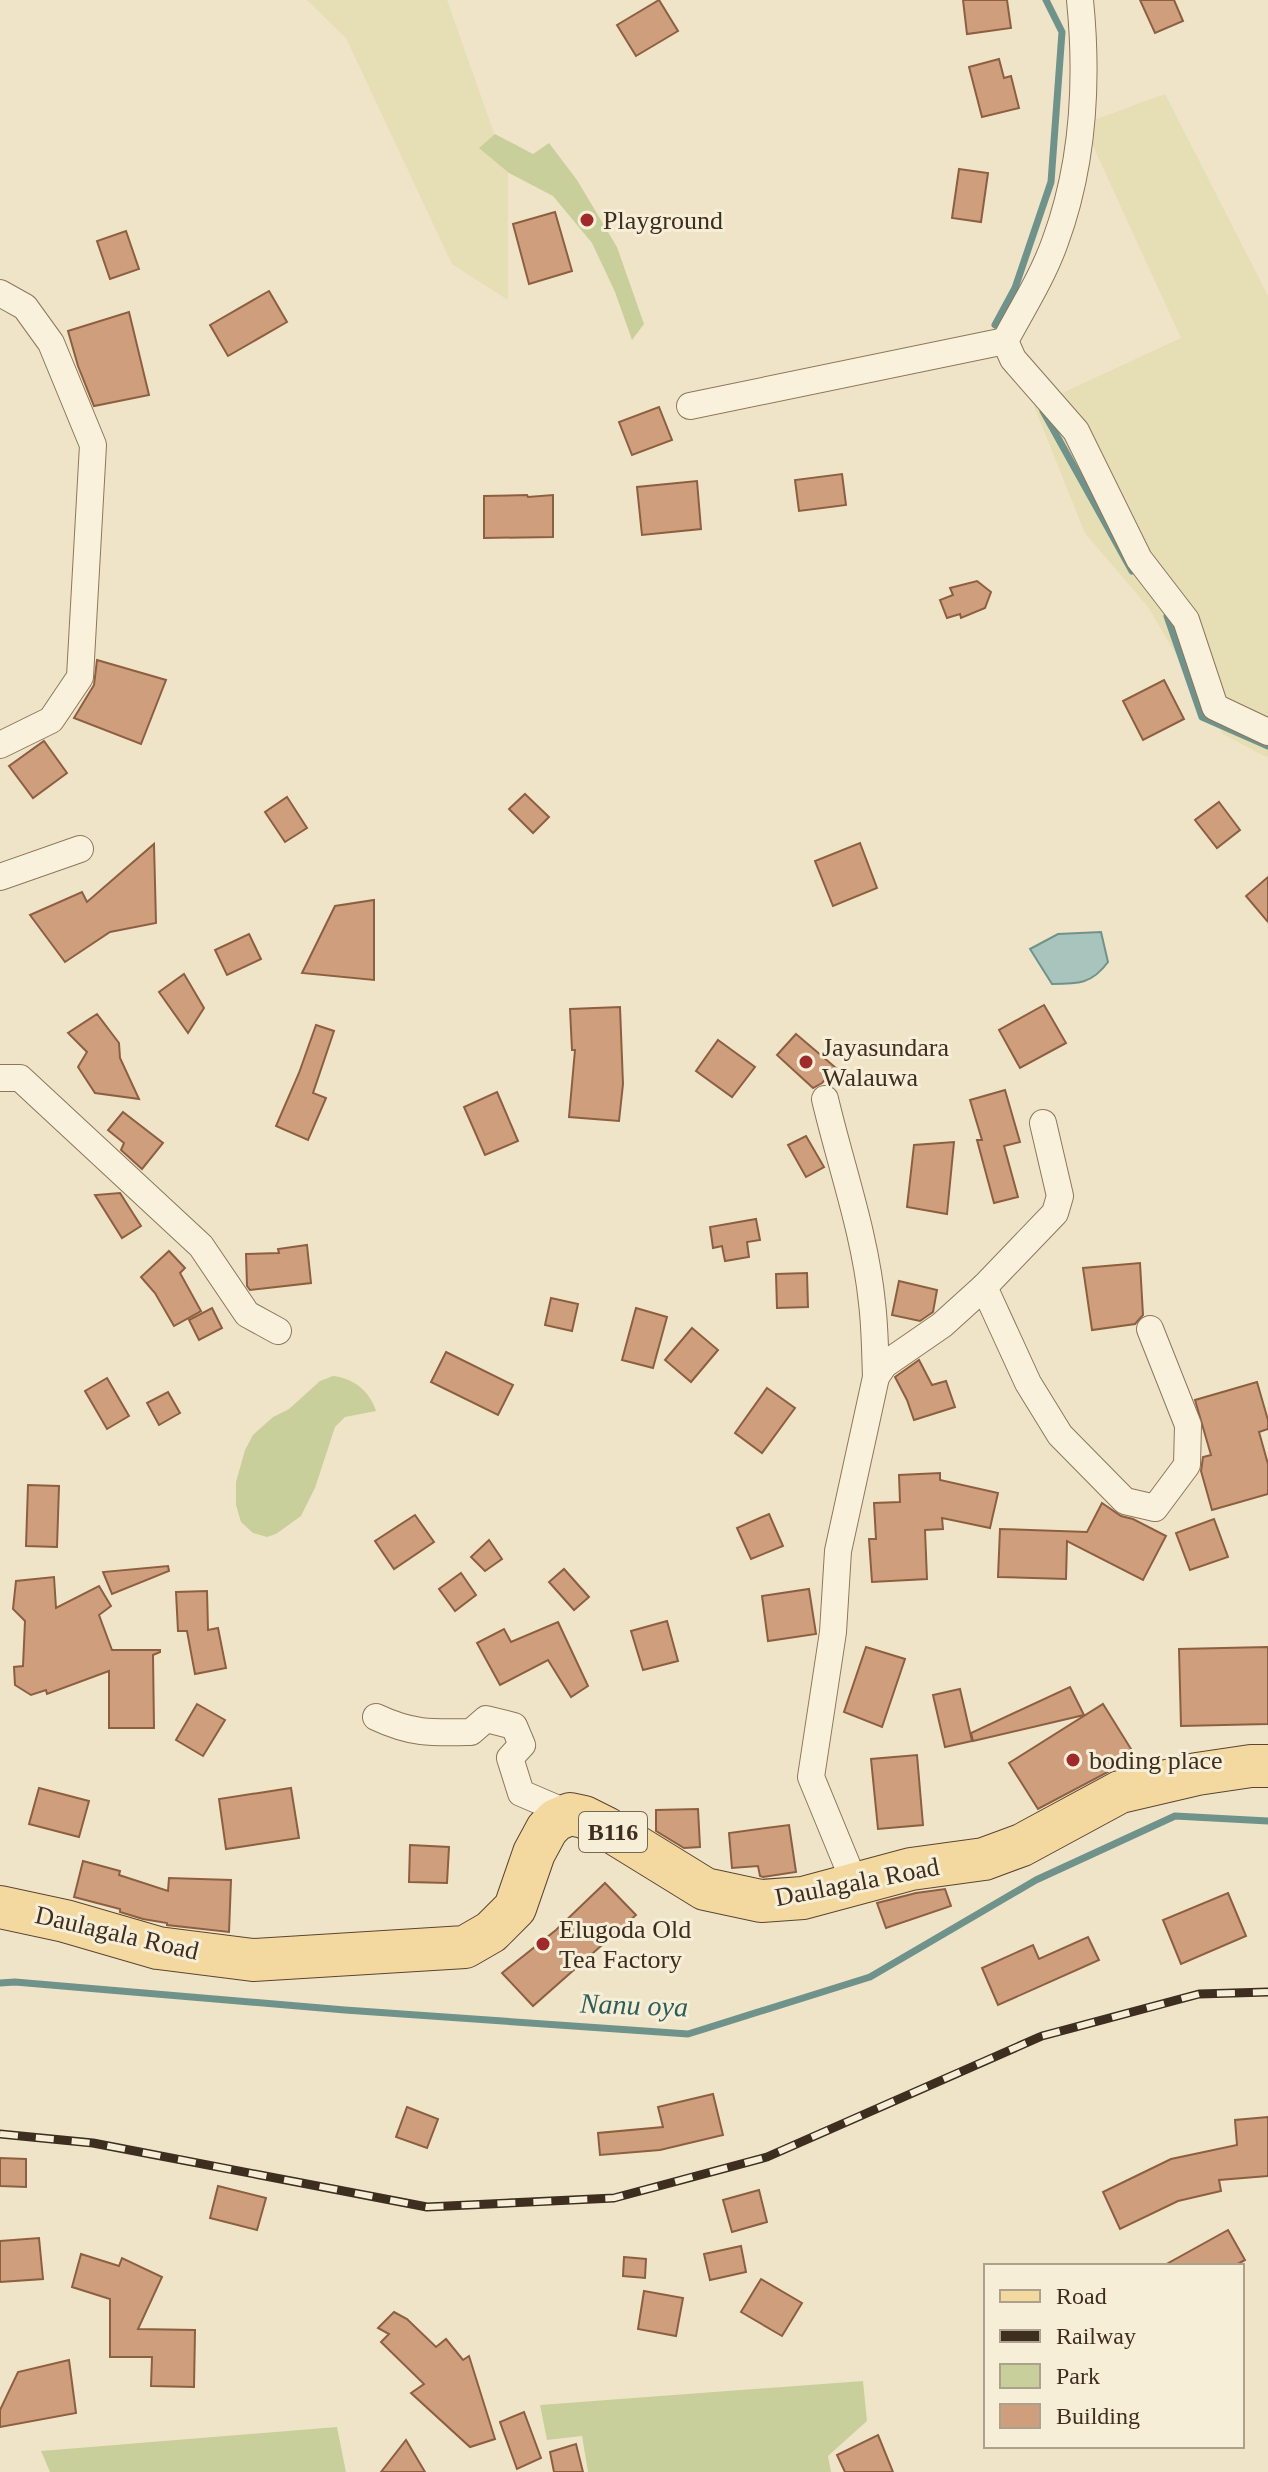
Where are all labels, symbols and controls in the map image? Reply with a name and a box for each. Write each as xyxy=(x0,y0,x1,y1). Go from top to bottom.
place label: Playground xyxy=(603,206,723,235)
marker: Playground xyxy=(578,211,596,229)
place label: Jayasundara Walauwa xyxy=(822,1033,950,1092)
marker: Jayasundara Walauwa xyxy=(797,1053,815,1071)
place label: boding place xyxy=(1089,1746,1223,1775)
marker: boding place xyxy=(1064,1751,1082,1769)
road number: B116 xyxy=(579,1812,647,1852)
street label: Daulagala Road xyxy=(772,1852,942,1912)
street label: Daulagala Road xyxy=(32,1900,202,1966)
place label: Elugoda Old Tea Factory xyxy=(559,1915,691,1974)
marker: Elugoda Old Tea Factory xyxy=(534,1935,552,1953)
water label: Nanu oya xyxy=(578,1988,689,2022)
legend xyxy=(984,2264,1244,2448)
text: Road xyxy=(1056,2283,1107,2309)
text: Railway xyxy=(1056,2323,1136,2349)
text: Park xyxy=(1056,2363,1100,2389)
text: Building xyxy=(1056,2403,1140,2429)

